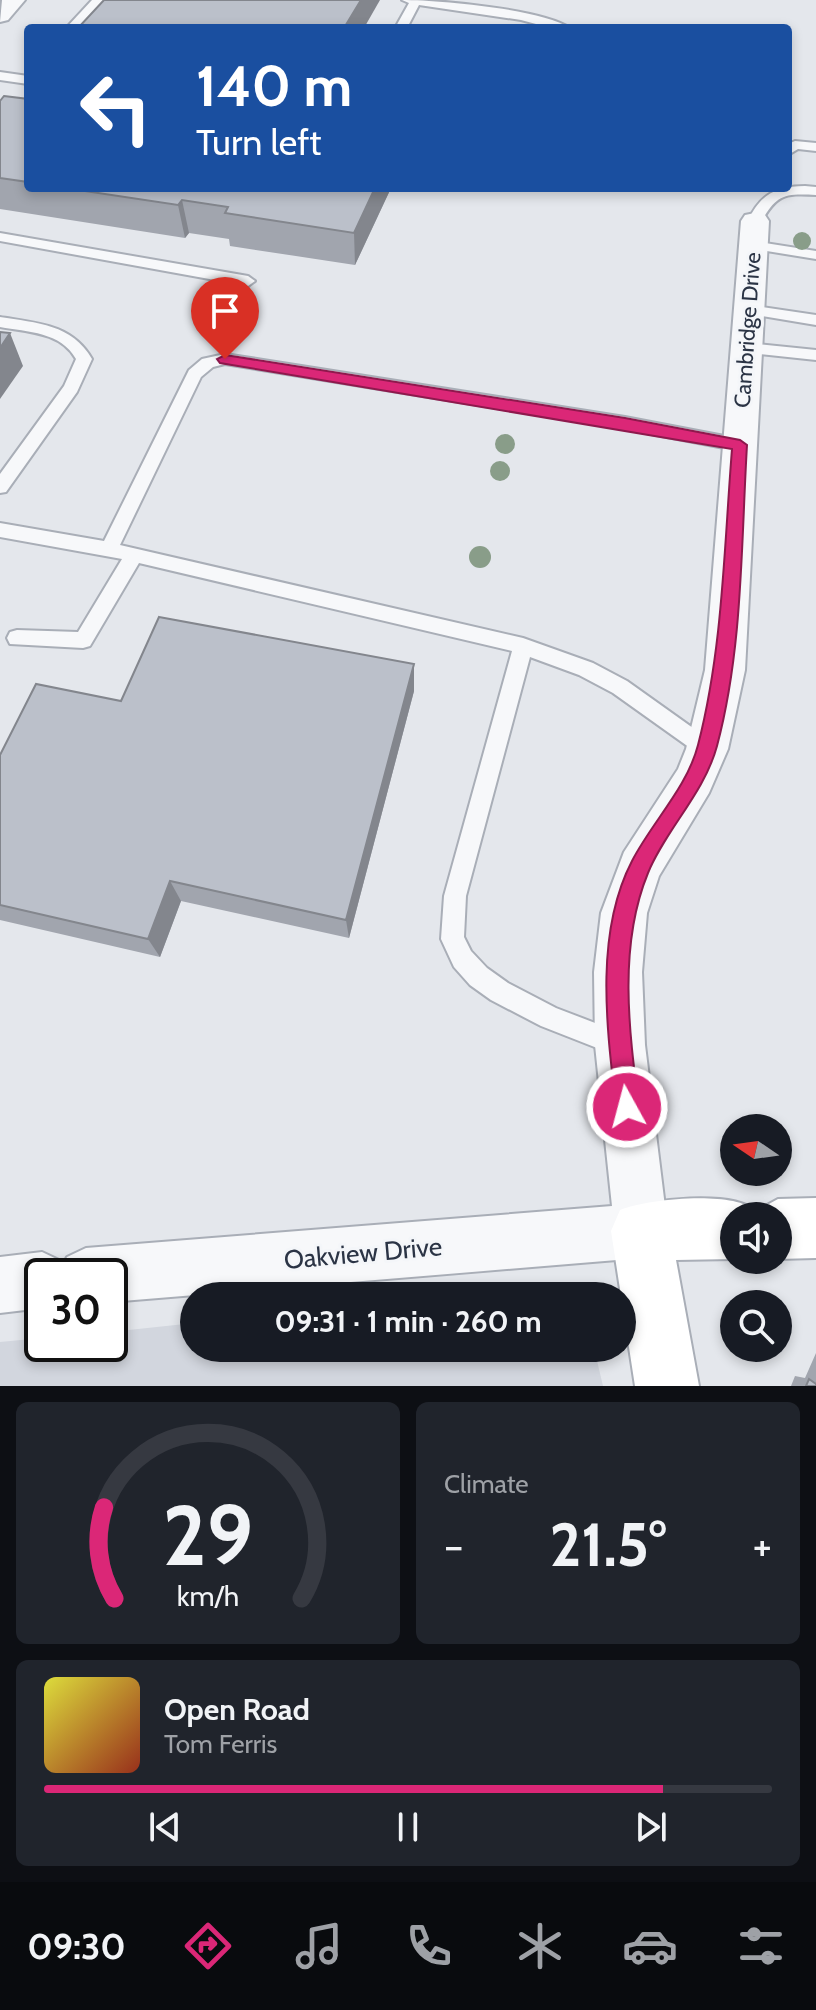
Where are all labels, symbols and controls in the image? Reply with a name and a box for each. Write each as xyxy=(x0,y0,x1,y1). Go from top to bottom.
text: 140 m xyxy=(196,52,352,120)
icon: left xyxy=(64,56,168,160)
text: Turn left xyxy=(196,120,321,164)
street label: Cambridge Drive xyxy=(729,251,766,409)
pin xyxy=(191,277,259,359)
icon: arrive xyxy=(203,289,247,333)
position arrow xyxy=(585,1065,669,1149)
north arrow xyxy=(720,1114,792,1186)
map controls xyxy=(720,1114,792,1362)
button: sound xyxy=(720,1202,792,1274)
street label: Oakview Drive xyxy=(283,1230,443,1276)
speed limit sign: 30 xyxy=(24,1258,128,1362)
button: search xyxy=(720,1290,792,1362)
text: 09:31 · 1 min · 260 m xyxy=(274,1303,542,1340)
text: Climate xyxy=(444,1468,529,1500)
text: 29 xyxy=(163,1485,253,1586)
text: 21.5° xyxy=(550,1508,666,1581)
text: − xyxy=(444,1519,463,1572)
text: + xyxy=(753,1519,772,1572)
text: km/h xyxy=(177,1578,239,1613)
text: Open Road xyxy=(164,1691,310,1728)
text: Tom Ferris xyxy=(164,1728,277,1760)
icon: previous xyxy=(143,1805,187,1849)
icon: pause xyxy=(386,1805,430,1849)
icon: next xyxy=(629,1805,673,1849)
icon: directions xyxy=(180,1918,236,1974)
icon: music xyxy=(291,1918,347,1974)
icon: phone xyxy=(401,1918,457,1974)
icon: climate xyxy=(512,1918,568,1974)
icon: car xyxy=(622,1918,678,1974)
icon: filters xyxy=(733,1918,789,1974)
text: 09:30 xyxy=(27,1924,126,1968)

